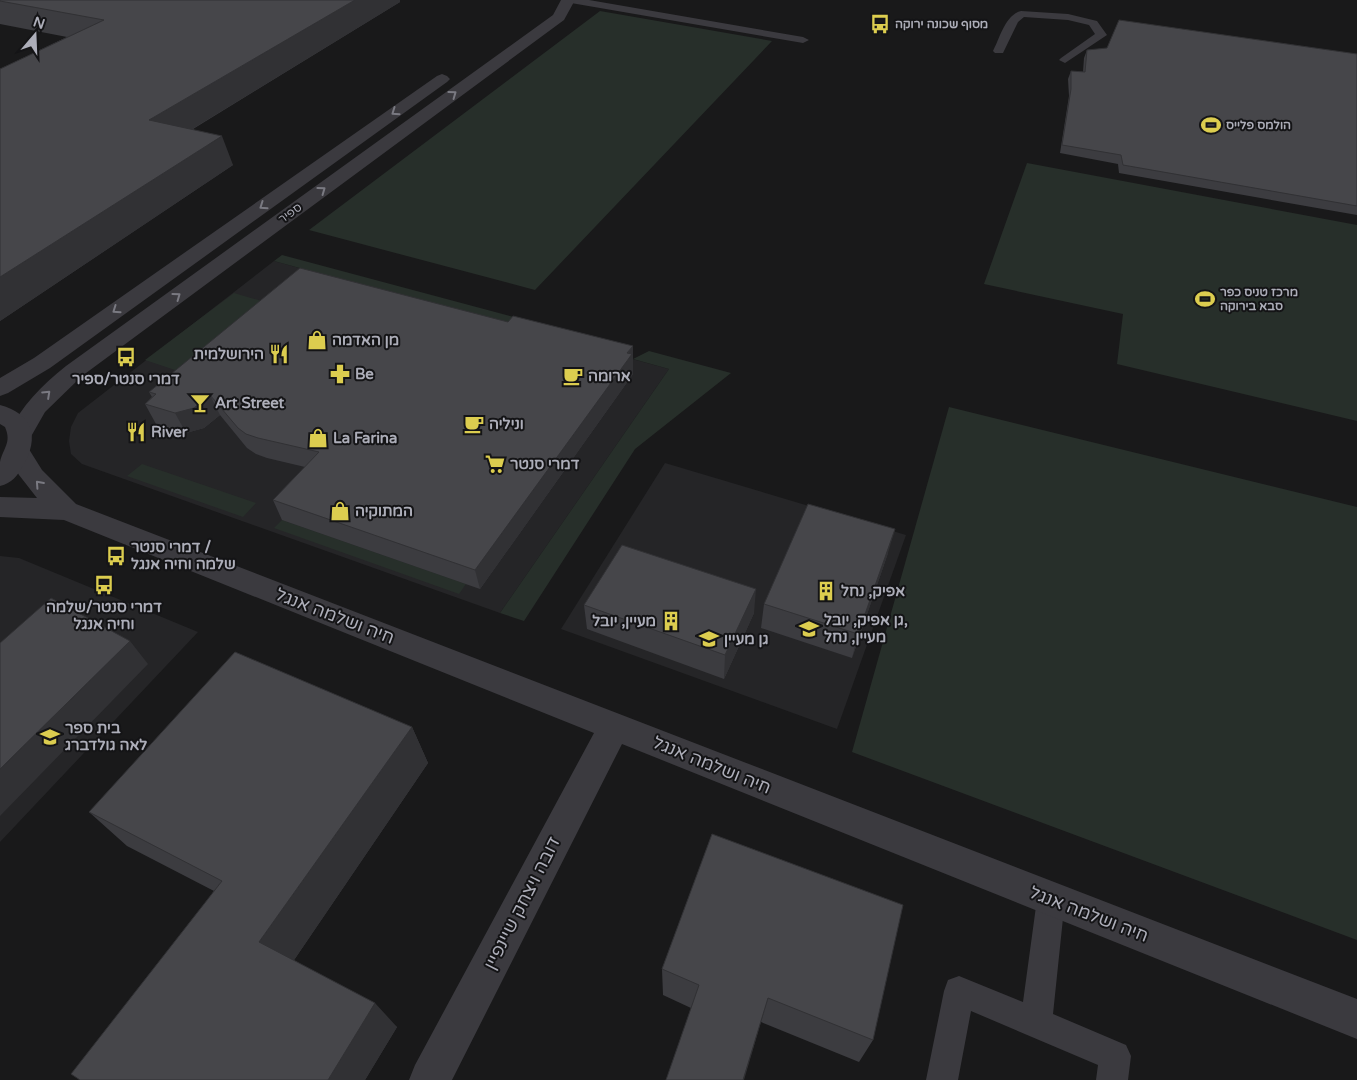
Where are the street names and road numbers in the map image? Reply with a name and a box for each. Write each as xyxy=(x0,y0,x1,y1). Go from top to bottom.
street label: ספיר xyxy=(276,200,304,226)
street label: חיה ושלמה אנגל xyxy=(272,583,398,649)
street label: חיה ושלמה אנגל xyxy=(650,731,774,799)
street label: דובה ויצחק שיינפיין xyxy=(479,833,565,973)
street label: חיה ושלמה אנגל xyxy=(1026,881,1152,947)

